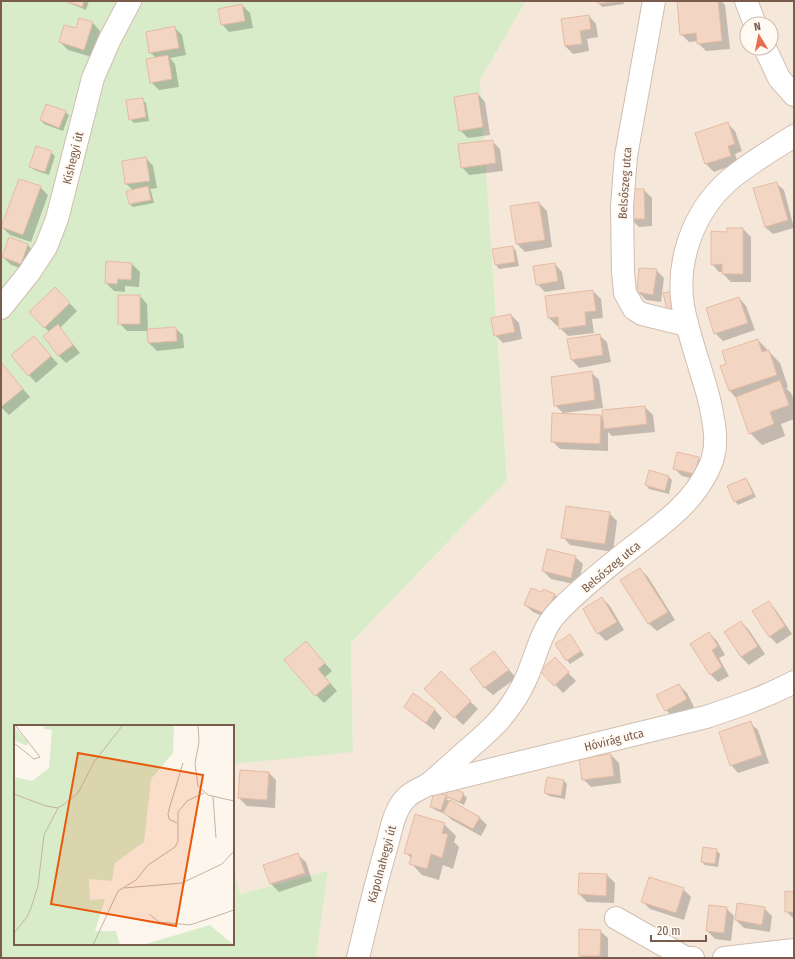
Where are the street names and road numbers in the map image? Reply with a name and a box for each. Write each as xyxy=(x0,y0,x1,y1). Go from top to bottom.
street label: Kishegyi út xyxy=(60,130,86,186)
street label: Belsőszeg utca xyxy=(615,146,635,219)
street label: Belsőszeg utca xyxy=(579,538,643,596)
street label: Hóvirág utca xyxy=(583,726,645,754)
street label: Kápolnahegyi út xyxy=(365,824,399,904)

